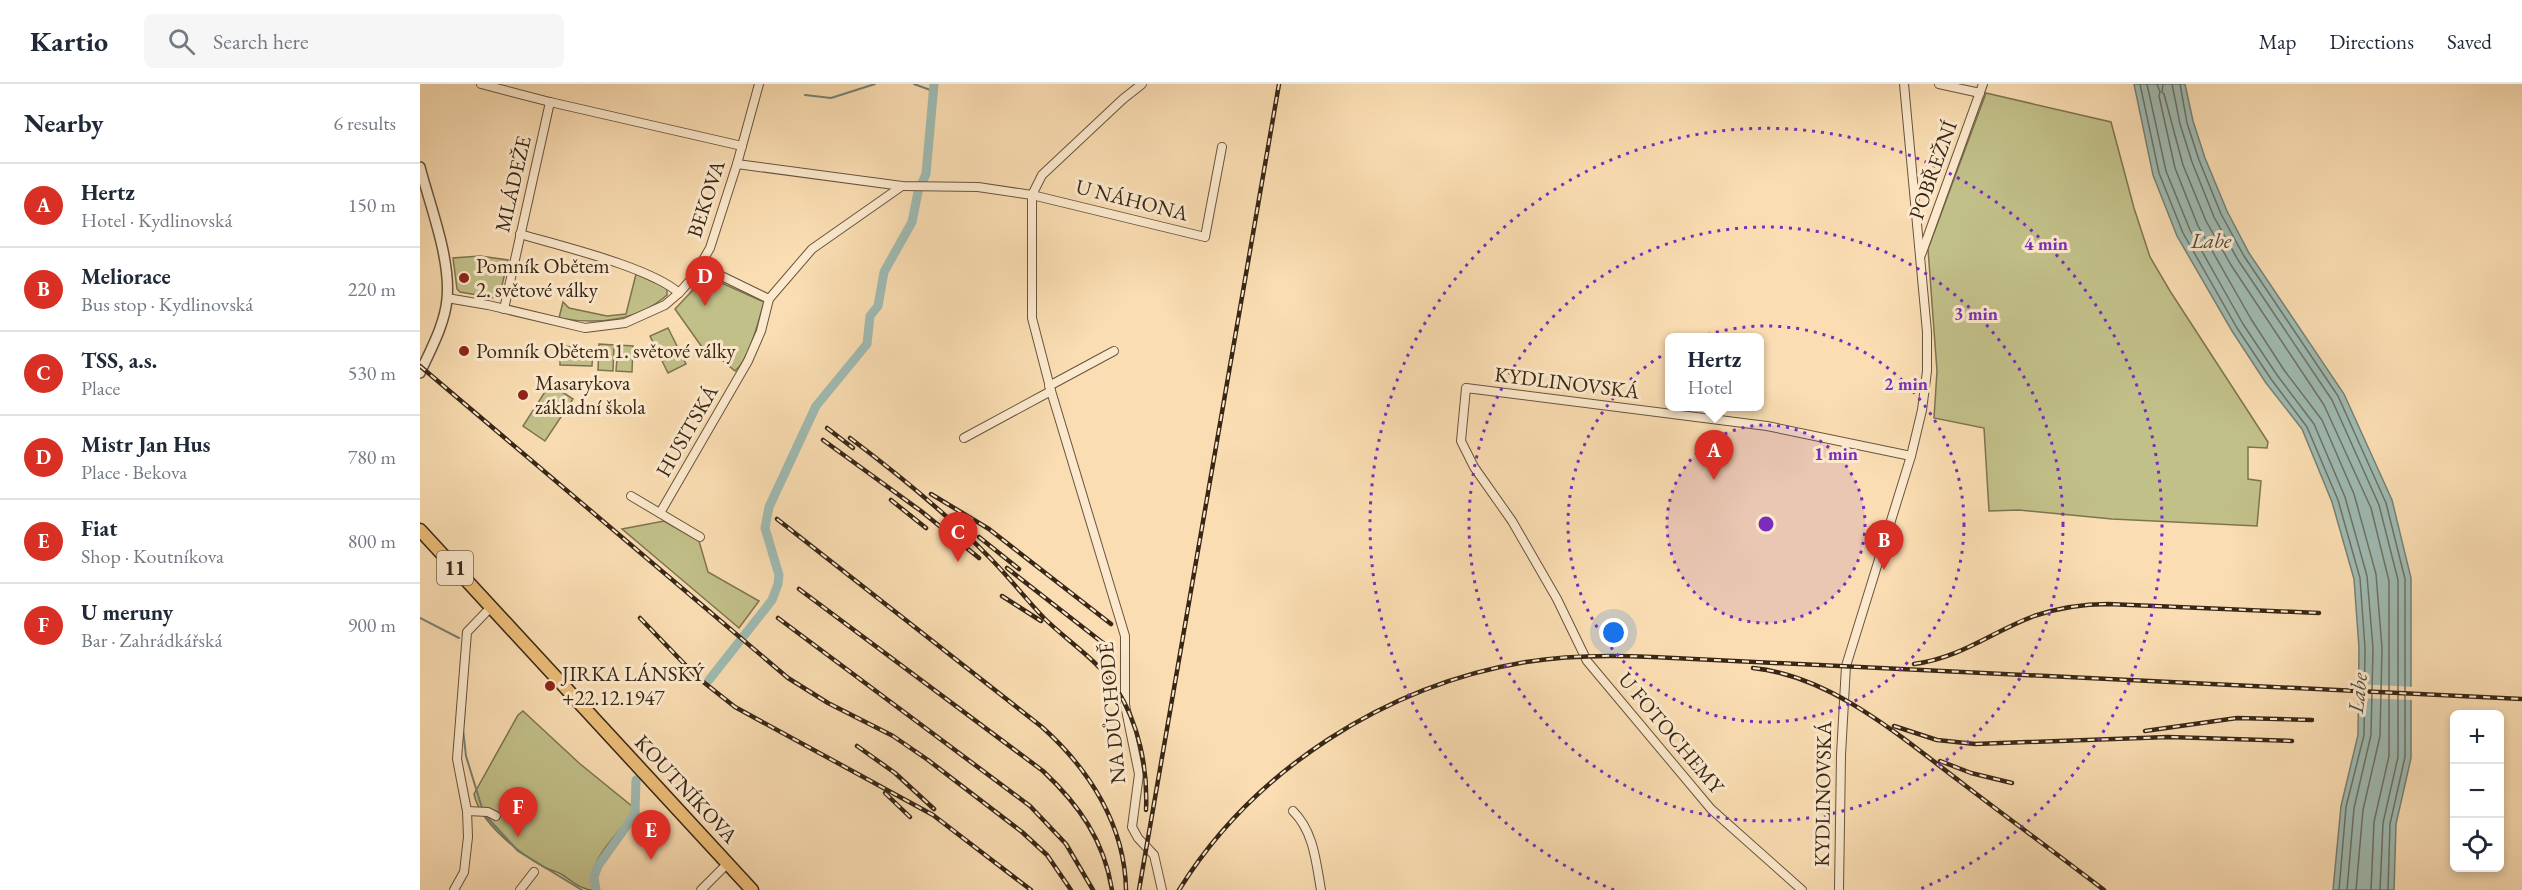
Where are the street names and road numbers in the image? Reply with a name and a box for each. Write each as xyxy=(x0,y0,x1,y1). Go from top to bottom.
street label: POBŘEŽNÍ xyxy=(1902,117,1963,223)
street label: MLÁDEŽE xyxy=(488,133,537,235)
street label: BEKOVA xyxy=(680,156,731,241)
street label: U NÁHONA xyxy=(1073,172,1192,227)
street label: KYDLINOVSKÁ xyxy=(1493,360,1641,405)
street label: HUSITSKÁ xyxy=(649,379,724,482)
road number: 11 xyxy=(437,551,473,585)
street label: NA DŮCHODĚ xyxy=(1092,641,1131,785)
street label: U FOTOCHEMY xyxy=(1613,666,1731,800)
street label: KYDLINOVSKÁ xyxy=(1808,720,1837,867)
street label: KOUTNÍKOVA xyxy=(629,729,744,849)

